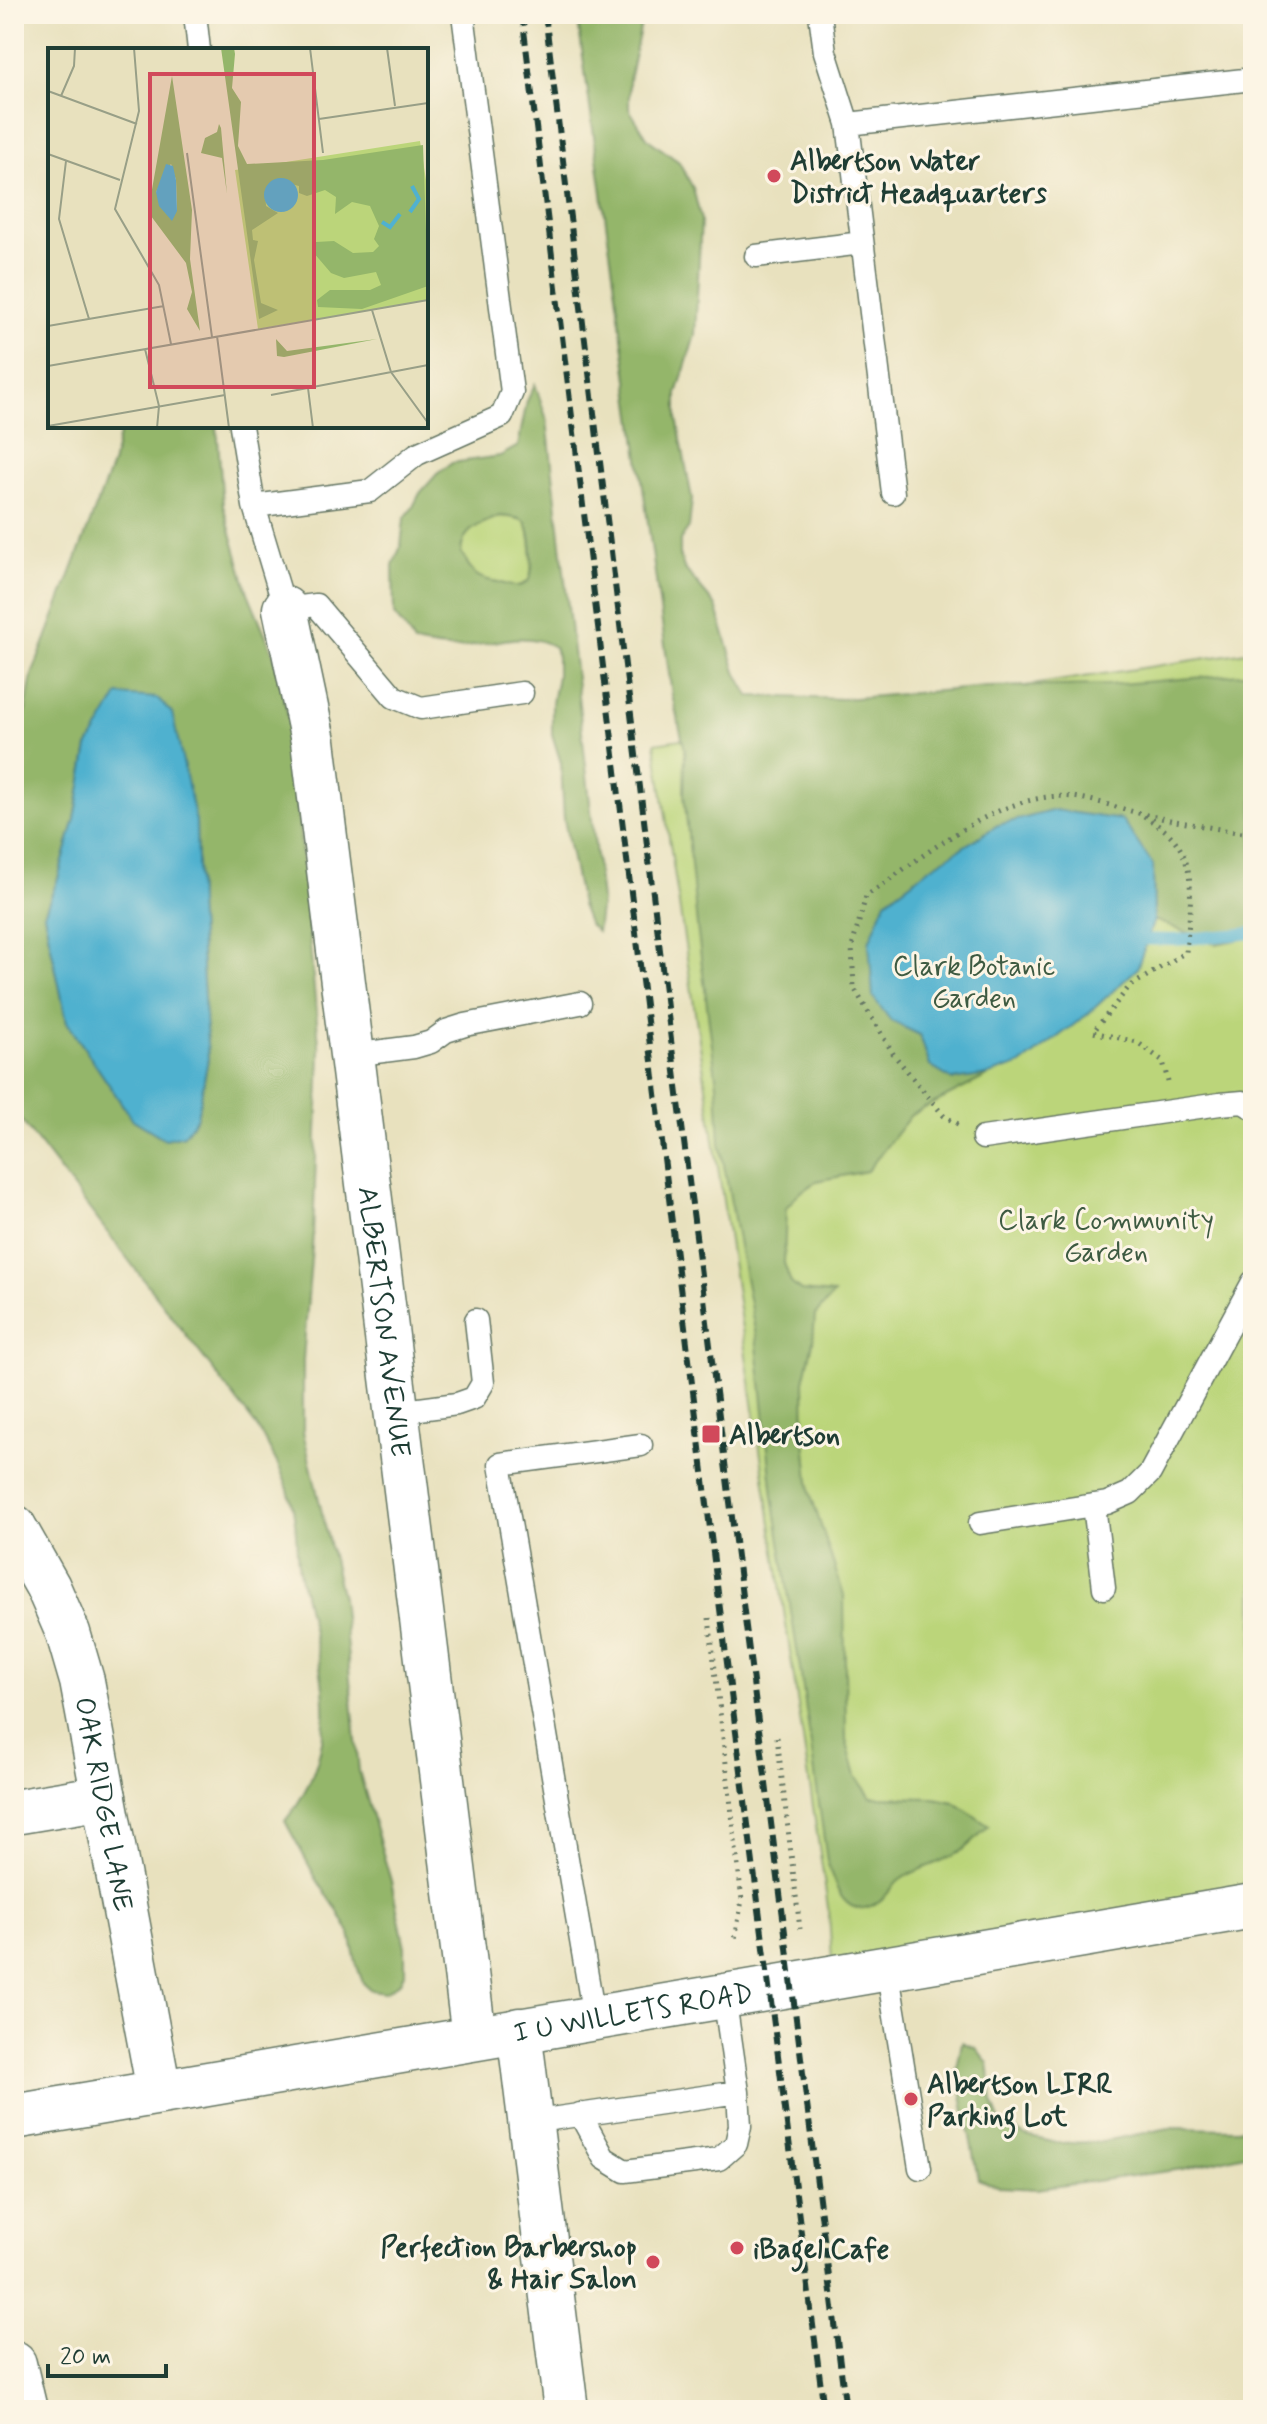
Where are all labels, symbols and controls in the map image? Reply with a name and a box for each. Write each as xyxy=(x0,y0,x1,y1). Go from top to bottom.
inset map xyxy=(48,48,428,428)
place label: Albertson Water District Headquarters xyxy=(790,144,1047,213)
marker: Albertson Water District Headquarters xyxy=(765,167,783,185)
park label: Clark Botanic Garden xyxy=(893,949,1055,1018)
street label: ALBERTSON AVENUE xyxy=(347,1184,418,1460)
park label: Clark Community Garden xyxy=(998,1203,1214,1272)
place label: Albertson xyxy=(729,1418,840,1455)
marker: Albertson xyxy=(700,1423,722,1445)
street label: OAK RIDGE LANE xyxy=(64,1694,141,1914)
street label: I U WILLETS ROAD xyxy=(511,1975,756,2053)
place label: Albertson LIRR Parking Lot xyxy=(927,2067,1113,2139)
marker: Albertson LIRR Parking Lot xyxy=(902,2090,920,2108)
place label: Perfection Barbershop & Hair Salon xyxy=(381,2230,637,2299)
place label: iBagel Cafe xyxy=(753,2232,889,2272)
marker: iBagel Cafe xyxy=(728,2239,746,2257)
marker: Perfection Barbershop & Hair Salon xyxy=(644,2253,662,2271)
scale bar xyxy=(48,2328,166,2378)
text: 20 m xyxy=(60,2342,111,2373)

